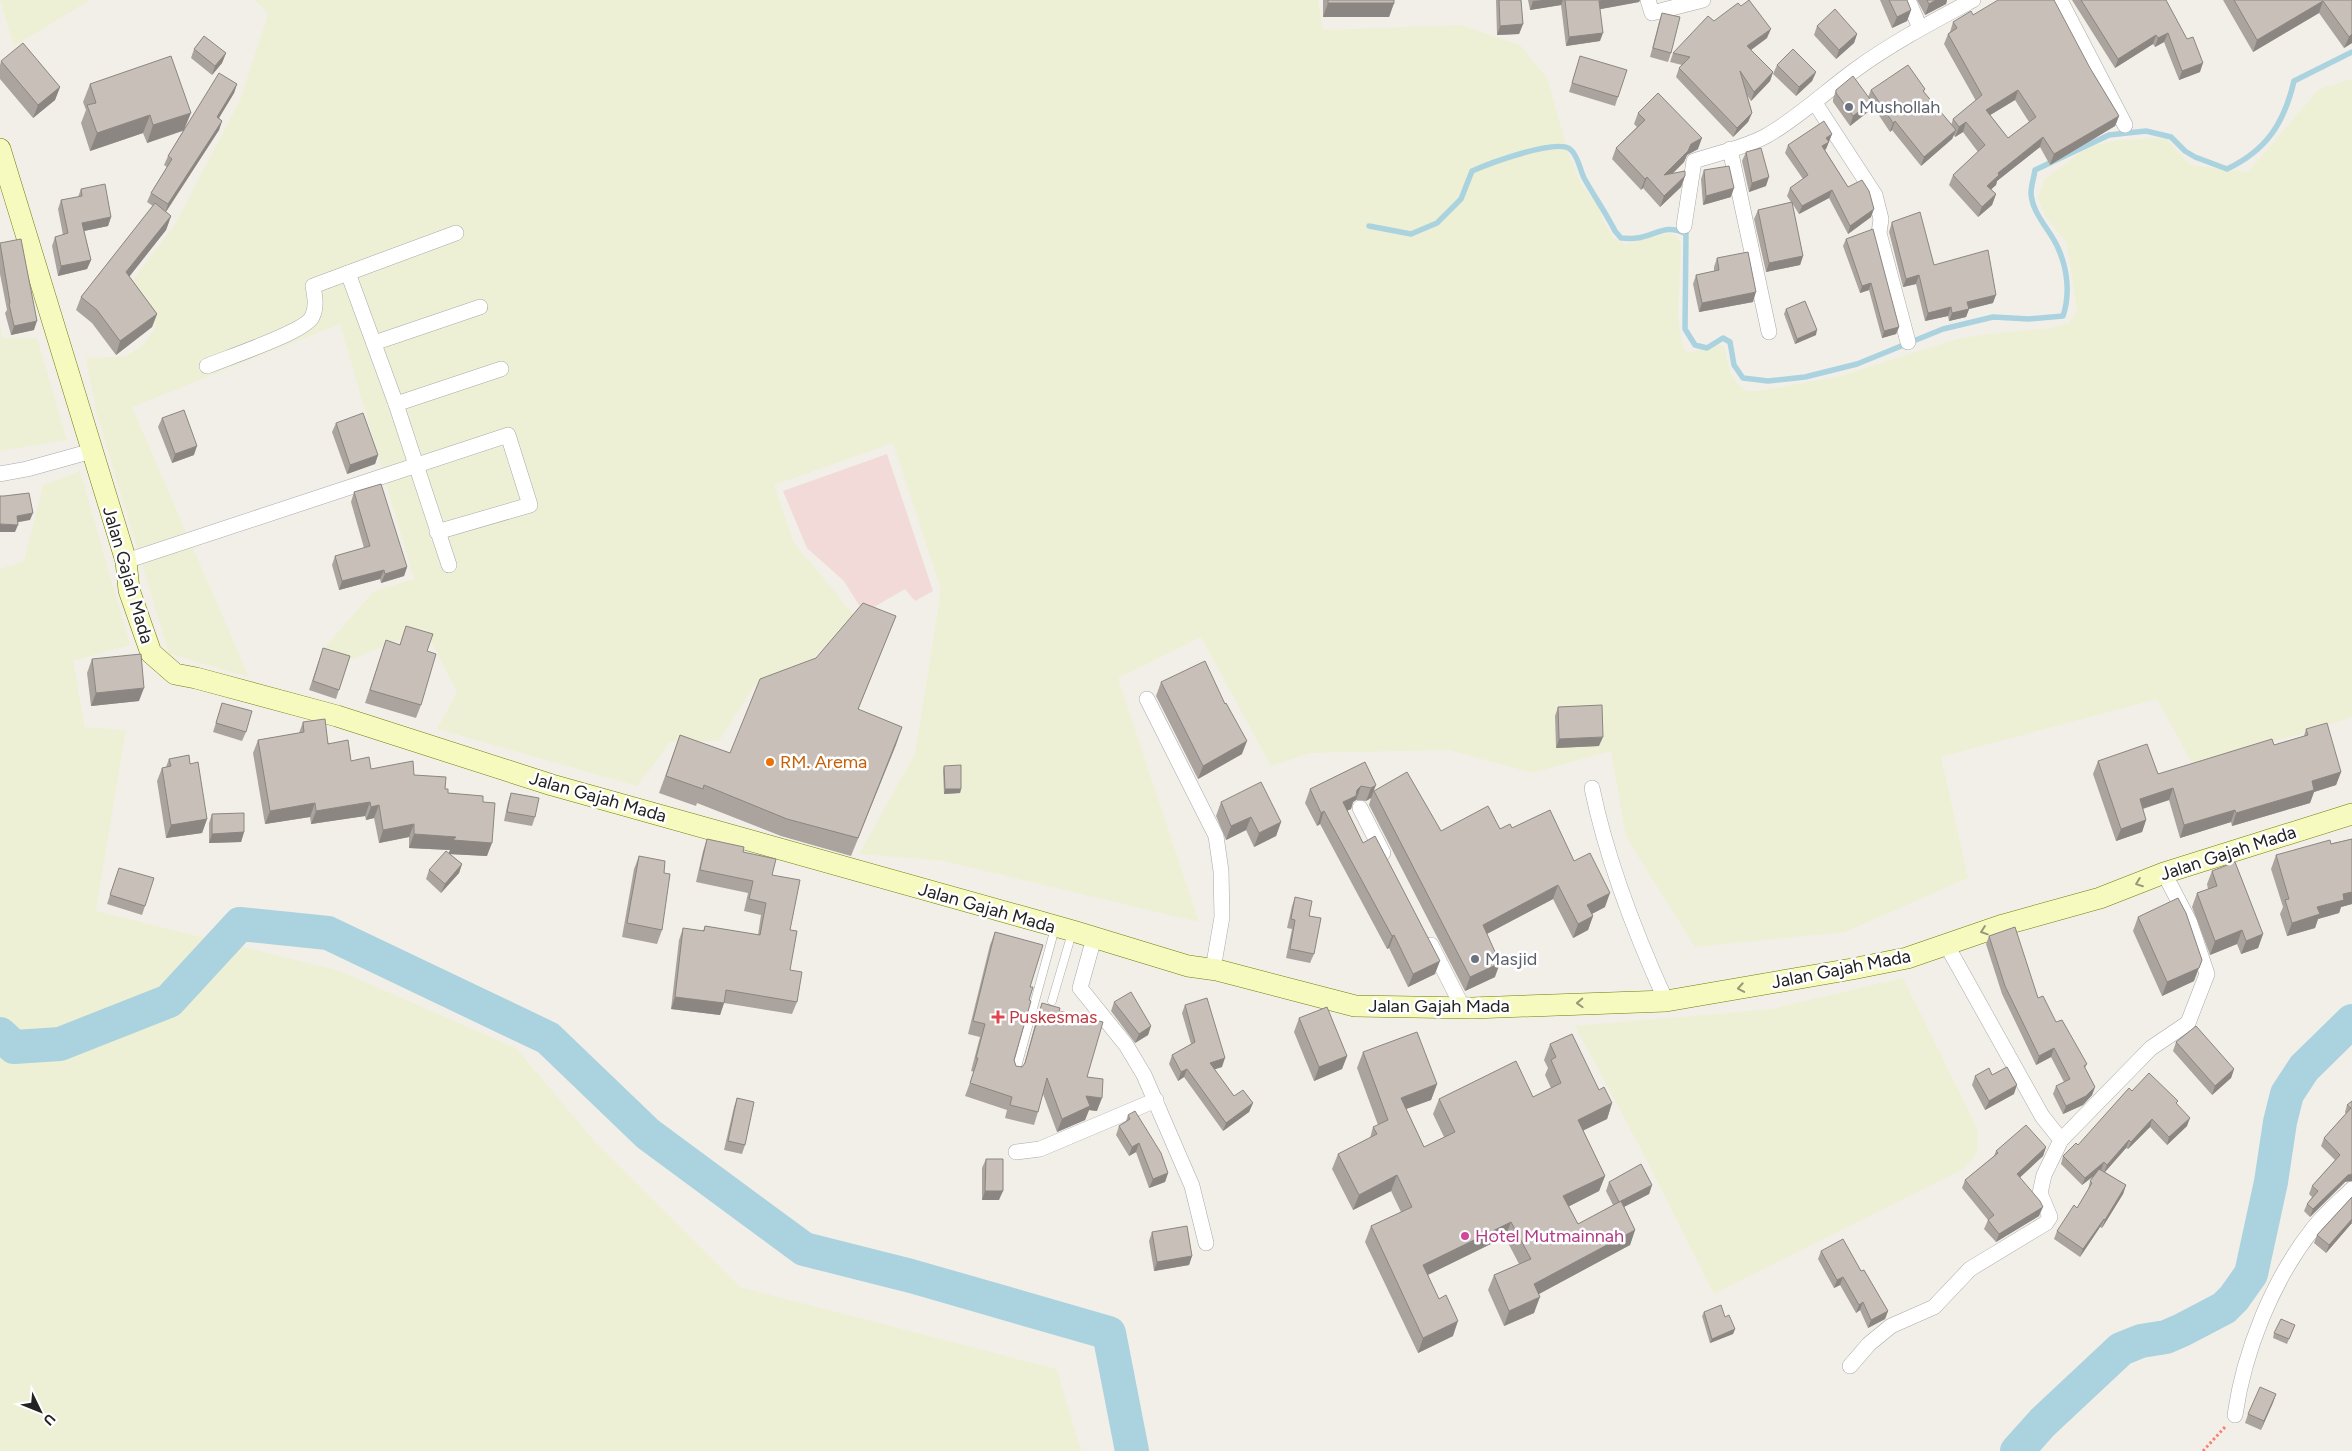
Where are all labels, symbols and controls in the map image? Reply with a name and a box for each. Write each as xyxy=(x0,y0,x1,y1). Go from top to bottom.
place label: Mushollah xyxy=(1859,96,1940,118)
marker: Mushollah xyxy=(1843,101,1855,113)
street label: Jalan Gajah Mada xyxy=(98,504,158,646)
place label: RM. Arema xyxy=(780,751,867,773)
marker: RM. Arema xyxy=(764,756,776,768)
street label: Jalan Gajah Mada xyxy=(527,767,669,827)
street label: Jalan Gajah Mada xyxy=(2157,821,2299,885)
one-way arrow xyxy=(2135,877,2144,887)
street label: Jalan Gajah Mada xyxy=(916,878,1058,938)
one-way arrow xyxy=(1980,925,1989,935)
street label: Jalan Gajah Mada xyxy=(1769,945,1913,993)
place label: Masjid xyxy=(1485,948,1537,970)
marker: Masjid xyxy=(1469,953,1481,965)
one-way arrow xyxy=(1737,982,1746,992)
street label: Jalan Gajah Mada xyxy=(1368,995,1510,1017)
one-way arrow xyxy=(1576,998,1584,1008)
place label: Puskesmas xyxy=(1009,1006,1097,1028)
marker: Puskesmas xyxy=(991,1010,1005,1024)
place label: Hotel Mutmainnah xyxy=(1475,1225,1624,1247)
marker: Hotel Mutmainnah xyxy=(1459,1230,1471,1242)
north arrow xyxy=(15,1386,65,1436)
text: U xyxy=(40,1410,59,1429)

